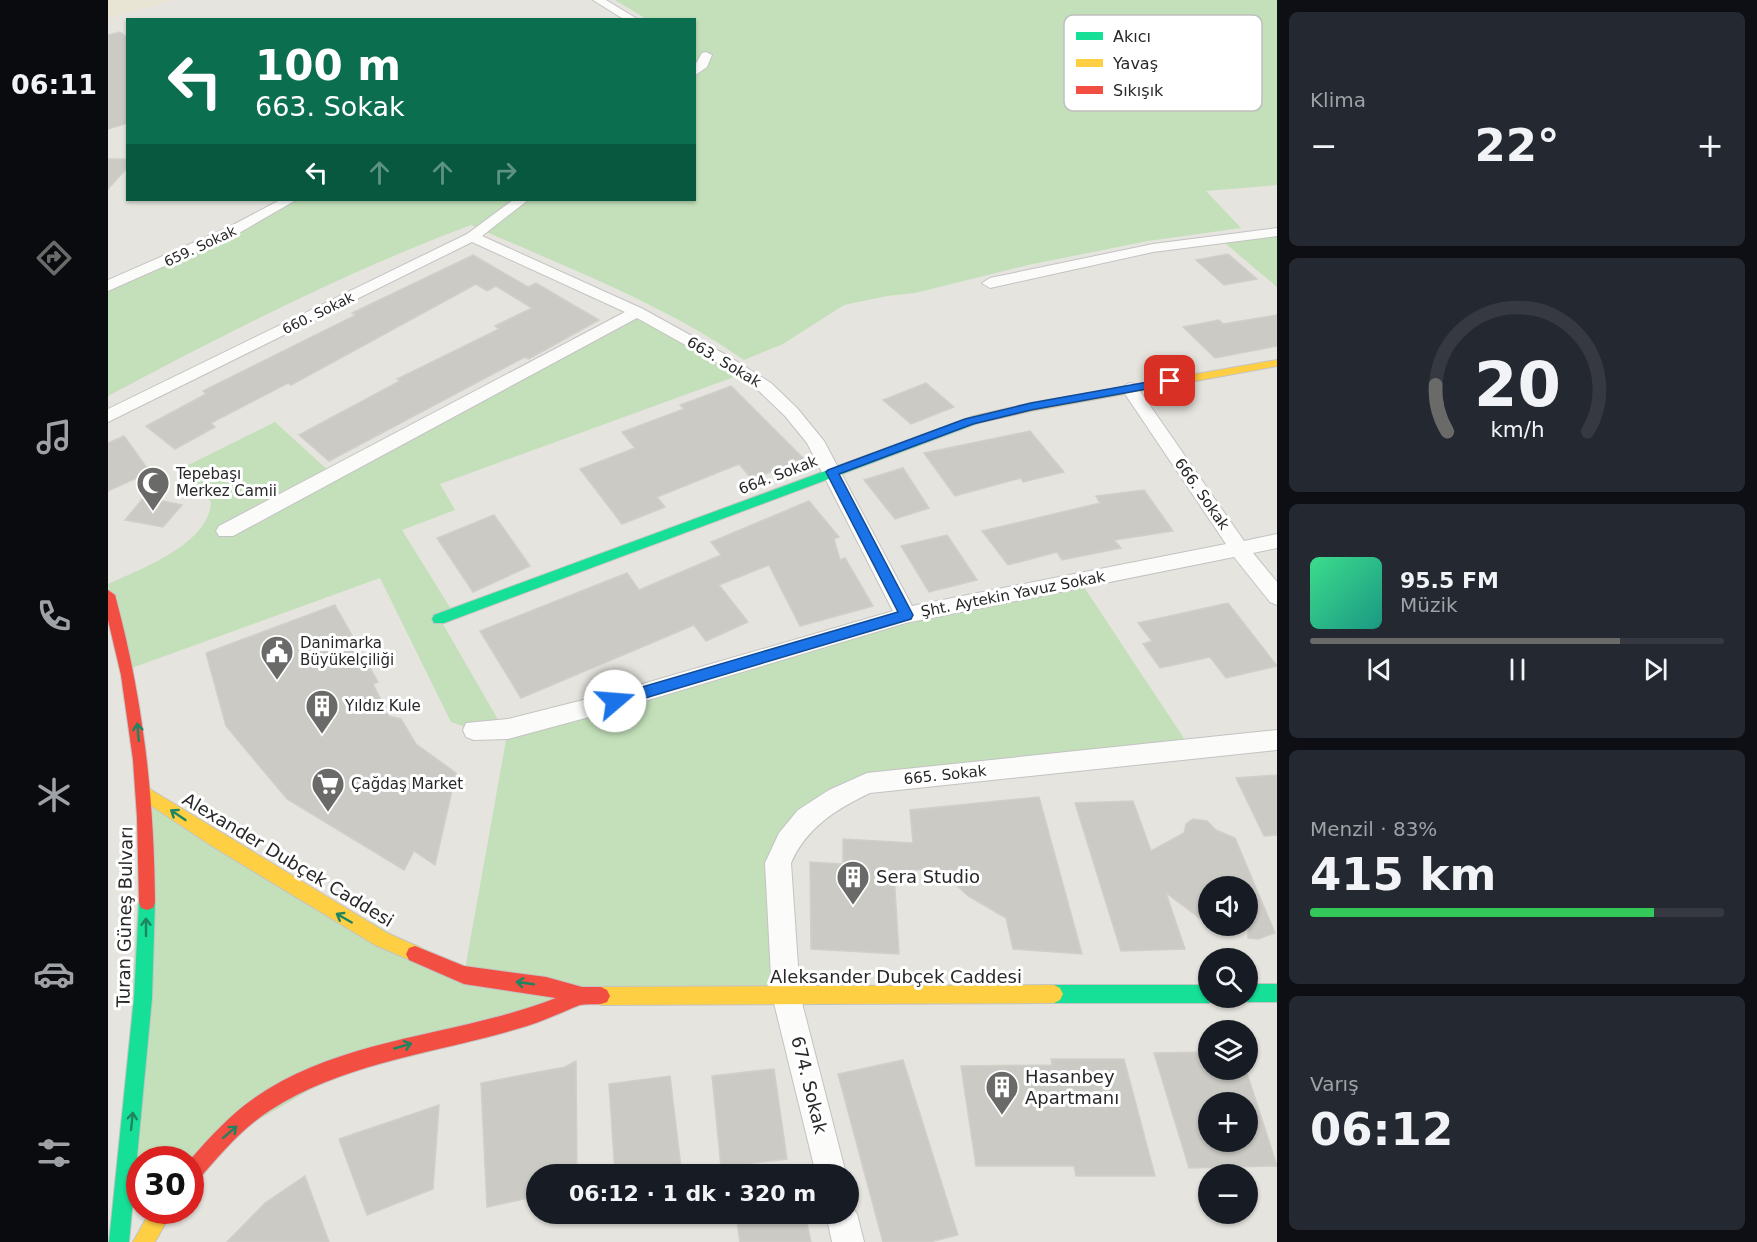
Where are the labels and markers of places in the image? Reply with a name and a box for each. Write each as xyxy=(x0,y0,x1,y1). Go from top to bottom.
pin xyxy=(1144,355,1195,406)
mosque icon: Tepebaşı Merkez Camii xyxy=(135,465,171,512)
place label: Tepebaşı Merkez Camii xyxy=(175,465,277,500)
public building icon: Danimarka Büyükelçiliği xyxy=(259,634,295,681)
place label: Danimarka Büyükelçiliği xyxy=(300,634,394,669)
building icon: Yıldız Kule xyxy=(304,688,340,735)
place label: Yıldız Kule xyxy=(344,697,421,715)
supermarket icon: Çağdaş Market xyxy=(310,766,346,813)
place label: Çağdaş Market xyxy=(351,775,463,793)
building icon: Sera Studio xyxy=(835,859,871,906)
place label: Sera Studio xyxy=(876,866,980,887)
place label: Hasanbey Apartmanı xyxy=(1025,1066,1119,1108)
building icon: Hasanbey Apartmanı xyxy=(984,1069,1020,1116)

